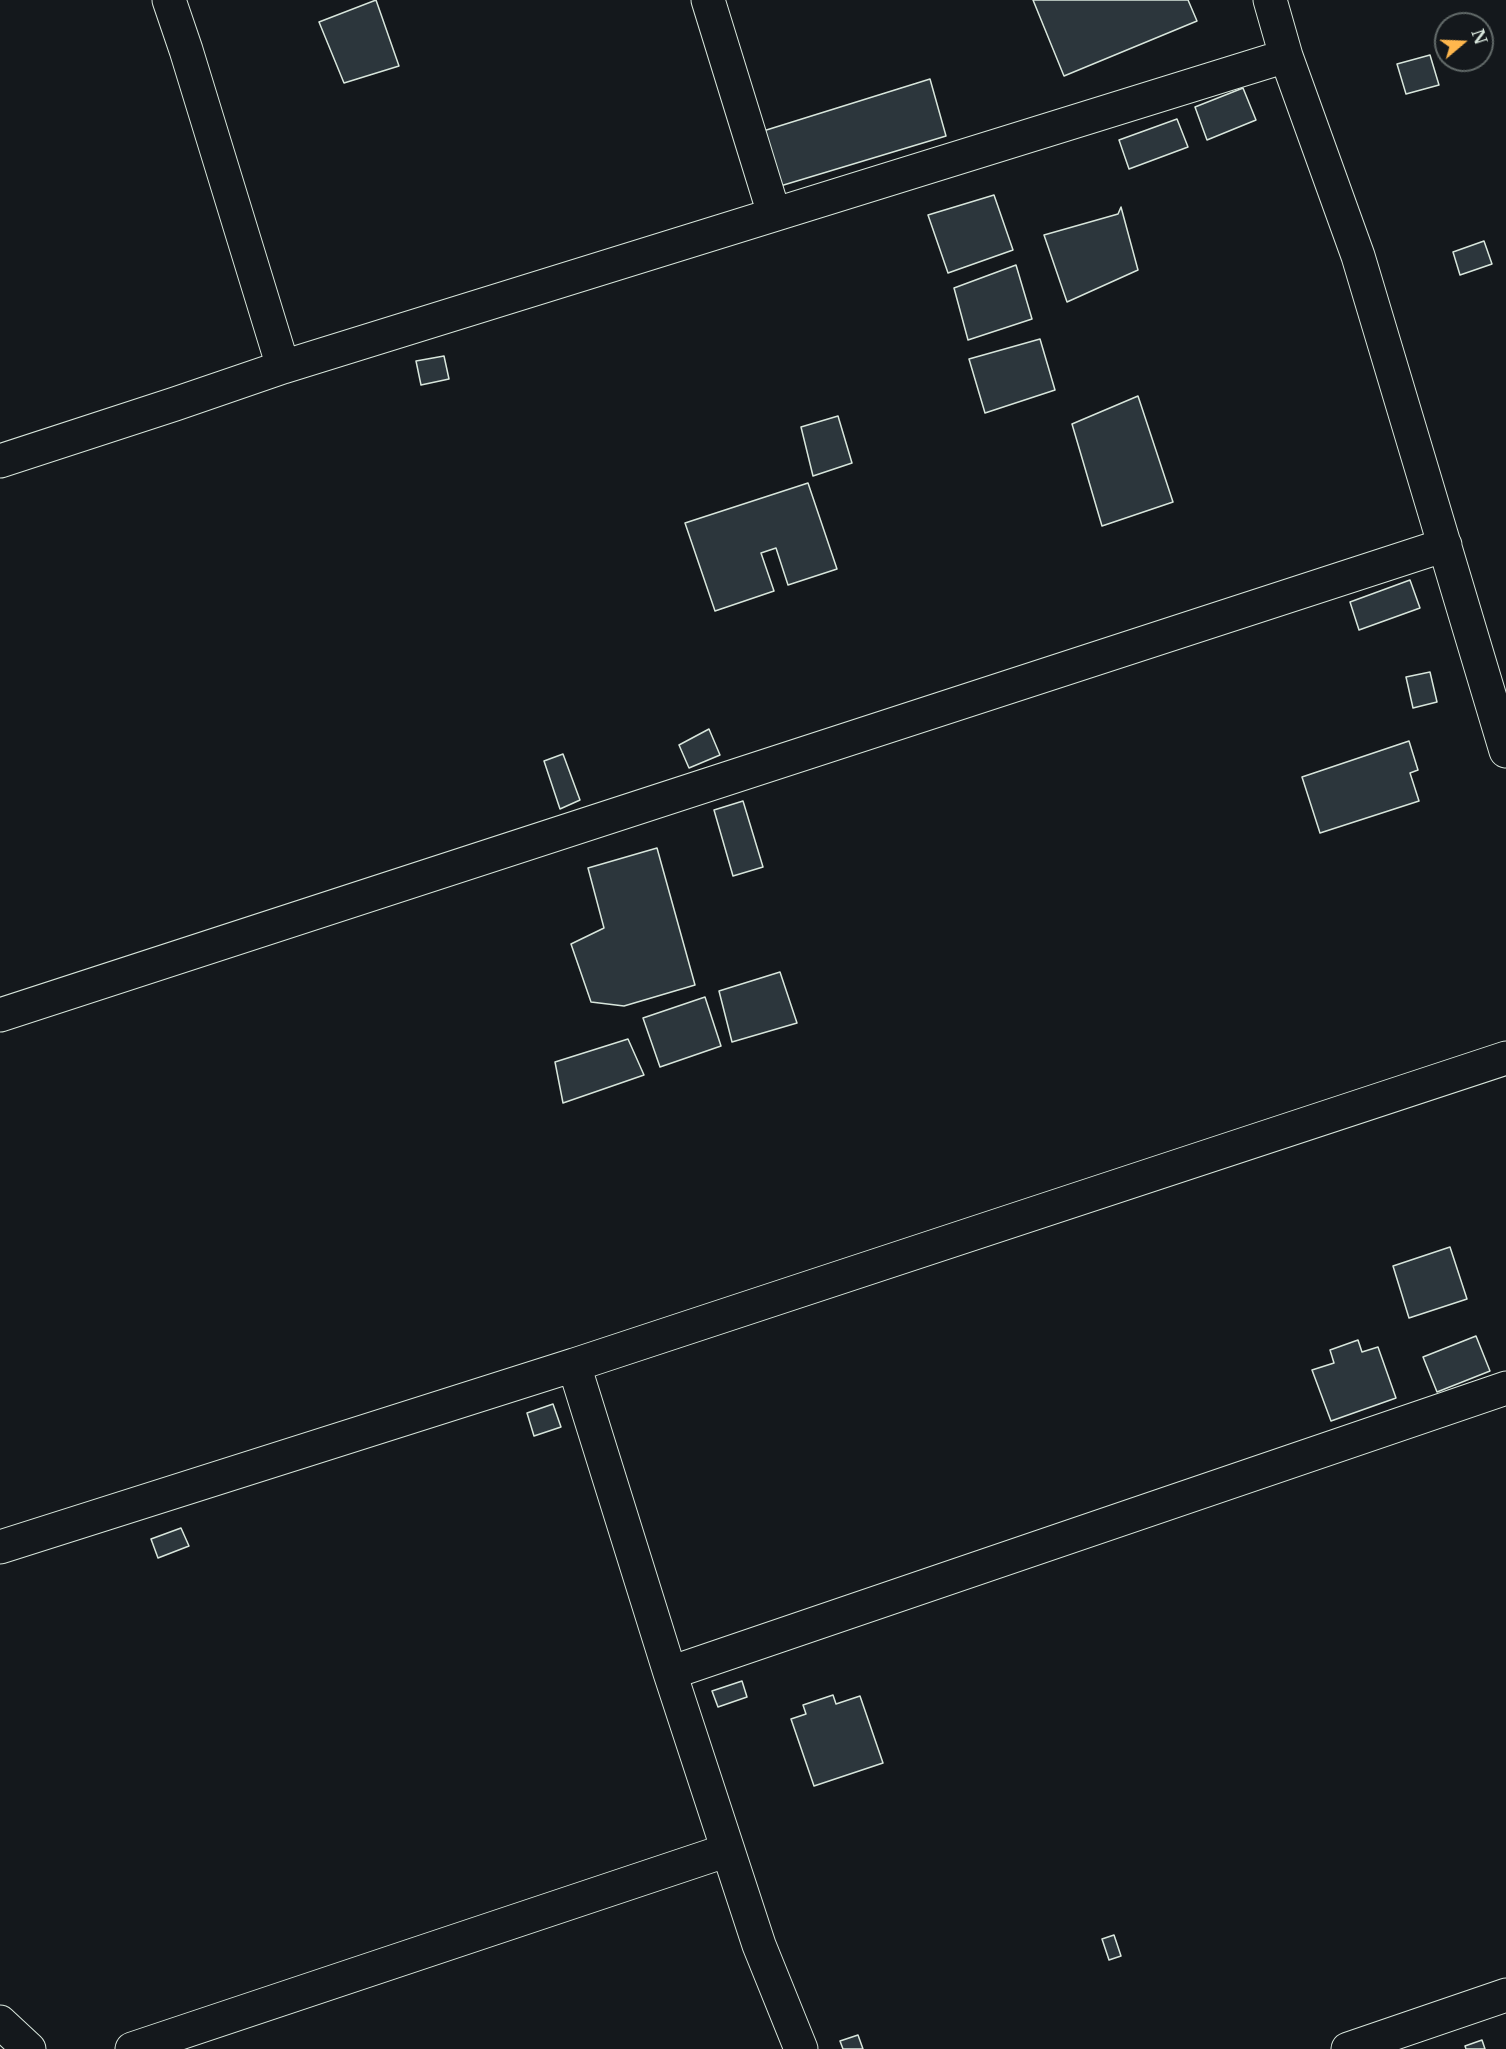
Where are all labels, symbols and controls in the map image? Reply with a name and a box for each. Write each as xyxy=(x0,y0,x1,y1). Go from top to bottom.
north arrow xyxy=(1434,12,1494,72)
text: N xyxy=(1467,26,1491,47)

